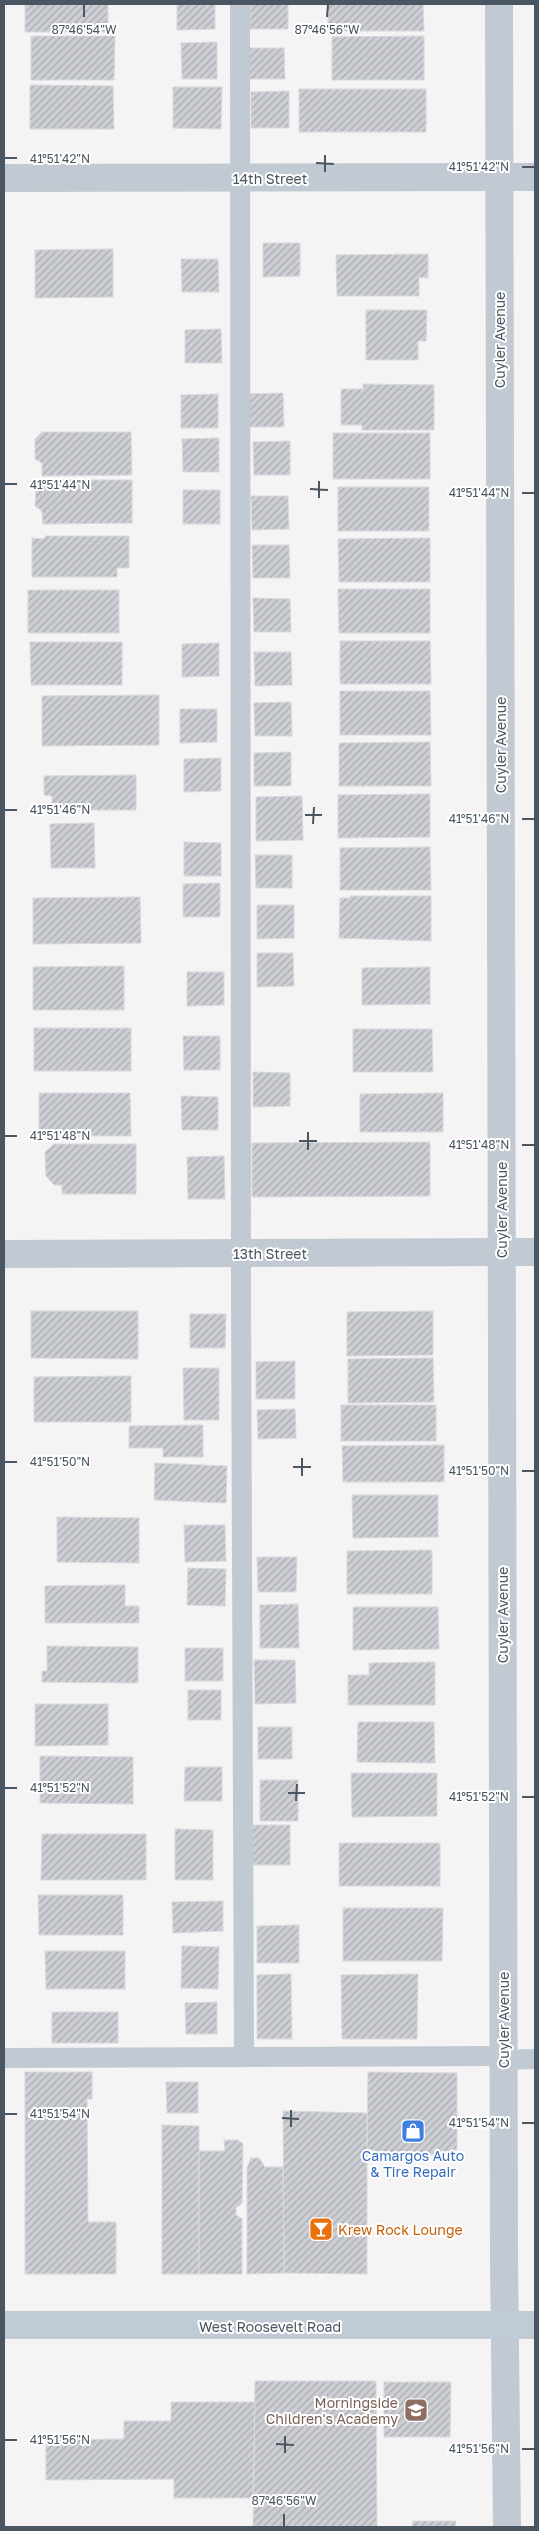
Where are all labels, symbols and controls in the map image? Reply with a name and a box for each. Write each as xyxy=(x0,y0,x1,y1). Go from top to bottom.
text: 87°46'54"W xyxy=(51,22,117,37)
text: 87°46'56"W xyxy=(294,22,360,37)
text: 41°51'42"N xyxy=(30,151,90,166)
text: 41°51'42"N xyxy=(449,159,509,174)
street label: 14th Street xyxy=(233,170,307,187)
street label: Cuyler Avenue xyxy=(491,292,508,388)
text: 41°51'44"N xyxy=(30,477,90,492)
text: 41°51'44"N xyxy=(449,485,509,500)
street label: Cuyler Avenue xyxy=(492,697,509,793)
text: 41°51'46"N xyxy=(30,802,90,817)
text: 41°51'46"N xyxy=(449,811,509,826)
text: 41°51'48"N xyxy=(30,1128,90,1143)
text: 41°51'48"N xyxy=(449,1137,509,1152)
street label: Cuyler Avenue xyxy=(493,1162,510,1258)
street label: 13th Street xyxy=(233,1245,307,1262)
text: 41°51'50"N xyxy=(30,1454,90,1469)
text: 41°51'50"N xyxy=(449,1463,509,1478)
street label: Cuyler Avenue xyxy=(494,1567,511,1663)
text: 41°51'52"N xyxy=(30,1780,90,1795)
text: 41°51'52"N xyxy=(449,1789,509,1804)
street label: Cuyler Avenue xyxy=(495,1972,512,2068)
text: 41°51'54"N xyxy=(30,2106,90,2121)
text: 41°51'54"N xyxy=(449,2115,509,2130)
shop icon: Camargos Auto & Tire Repair xyxy=(400,2118,426,2144)
place label: Camargos Auto & Tire Repair xyxy=(362,2147,464,2180)
bar icon: Krew Rock Lounge xyxy=(308,2216,334,2242)
place label: Krew Rock Lounge xyxy=(338,2221,463,2238)
street label: West Roosevelt Road xyxy=(199,2318,341,2335)
place label: Morningside Children's Academy xyxy=(266,2394,398,2427)
school or university icon: Morningside Children's Academy xyxy=(403,2397,429,2423)
text: 41°51'56"N xyxy=(30,2432,90,2447)
text: 41°51'56"N xyxy=(449,2441,509,2456)
text: 87°46'56"W xyxy=(251,2493,317,2508)

